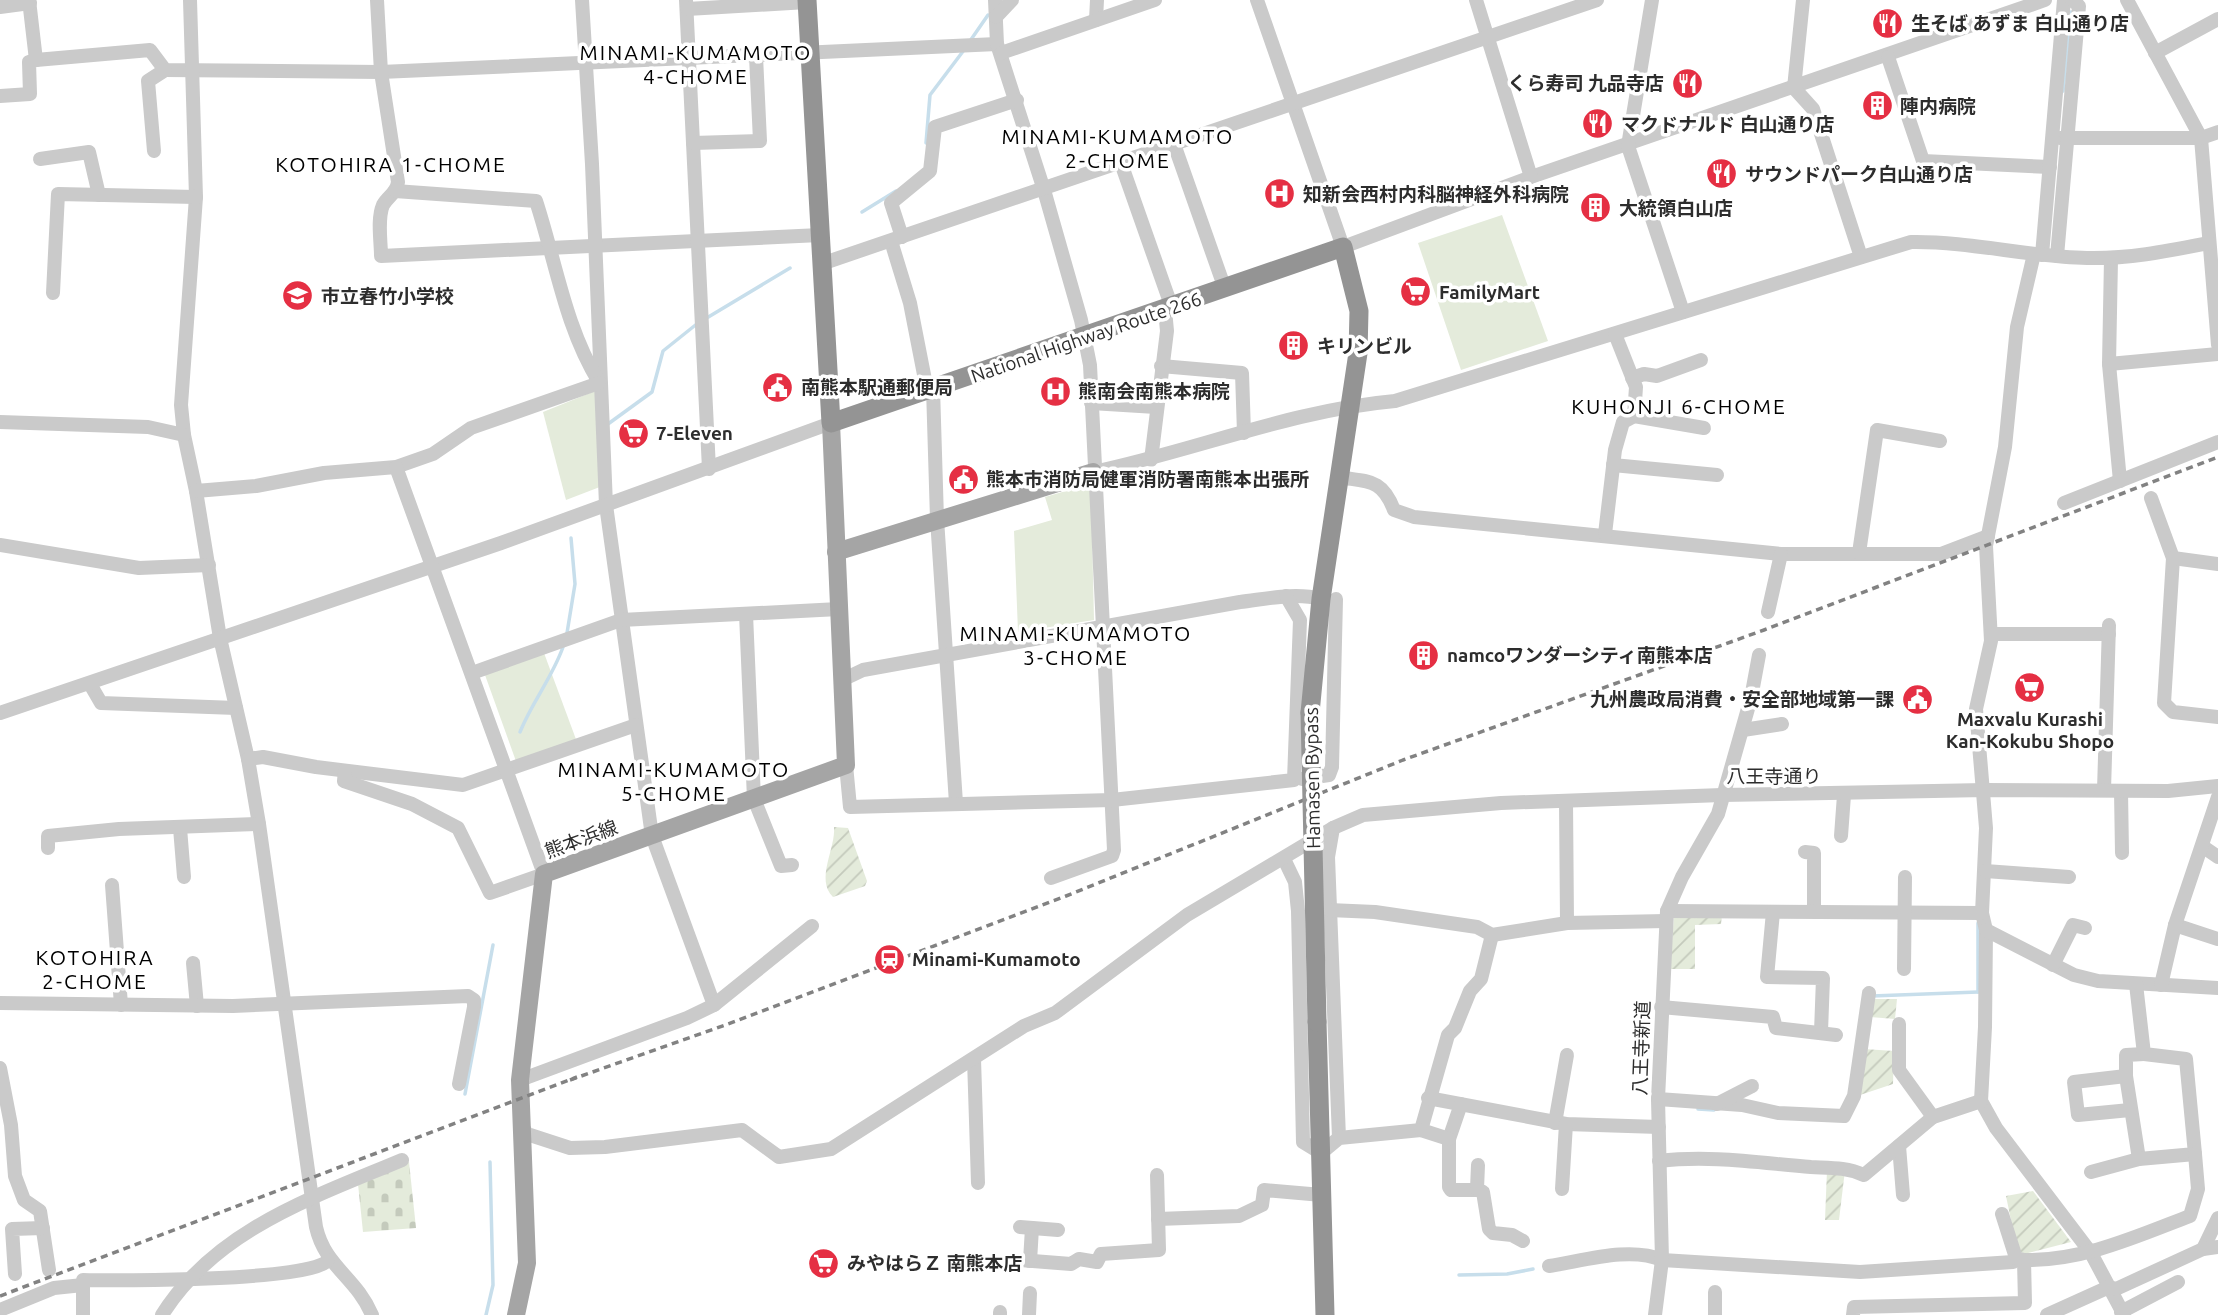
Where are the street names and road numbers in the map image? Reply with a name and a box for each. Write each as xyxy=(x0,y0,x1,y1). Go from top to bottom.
street label: National Highway Route 266 xyxy=(968,287,1204,387)
street label: Hamasen Bypass xyxy=(1300,707,1324,849)
street label: 八王寺通り xyxy=(1726,765,1822,787)
street label: 熊本浜線 xyxy=(542,816,620,862)
street label: 八王寺新道 xyxy=(1628,1000,1654,1096)

